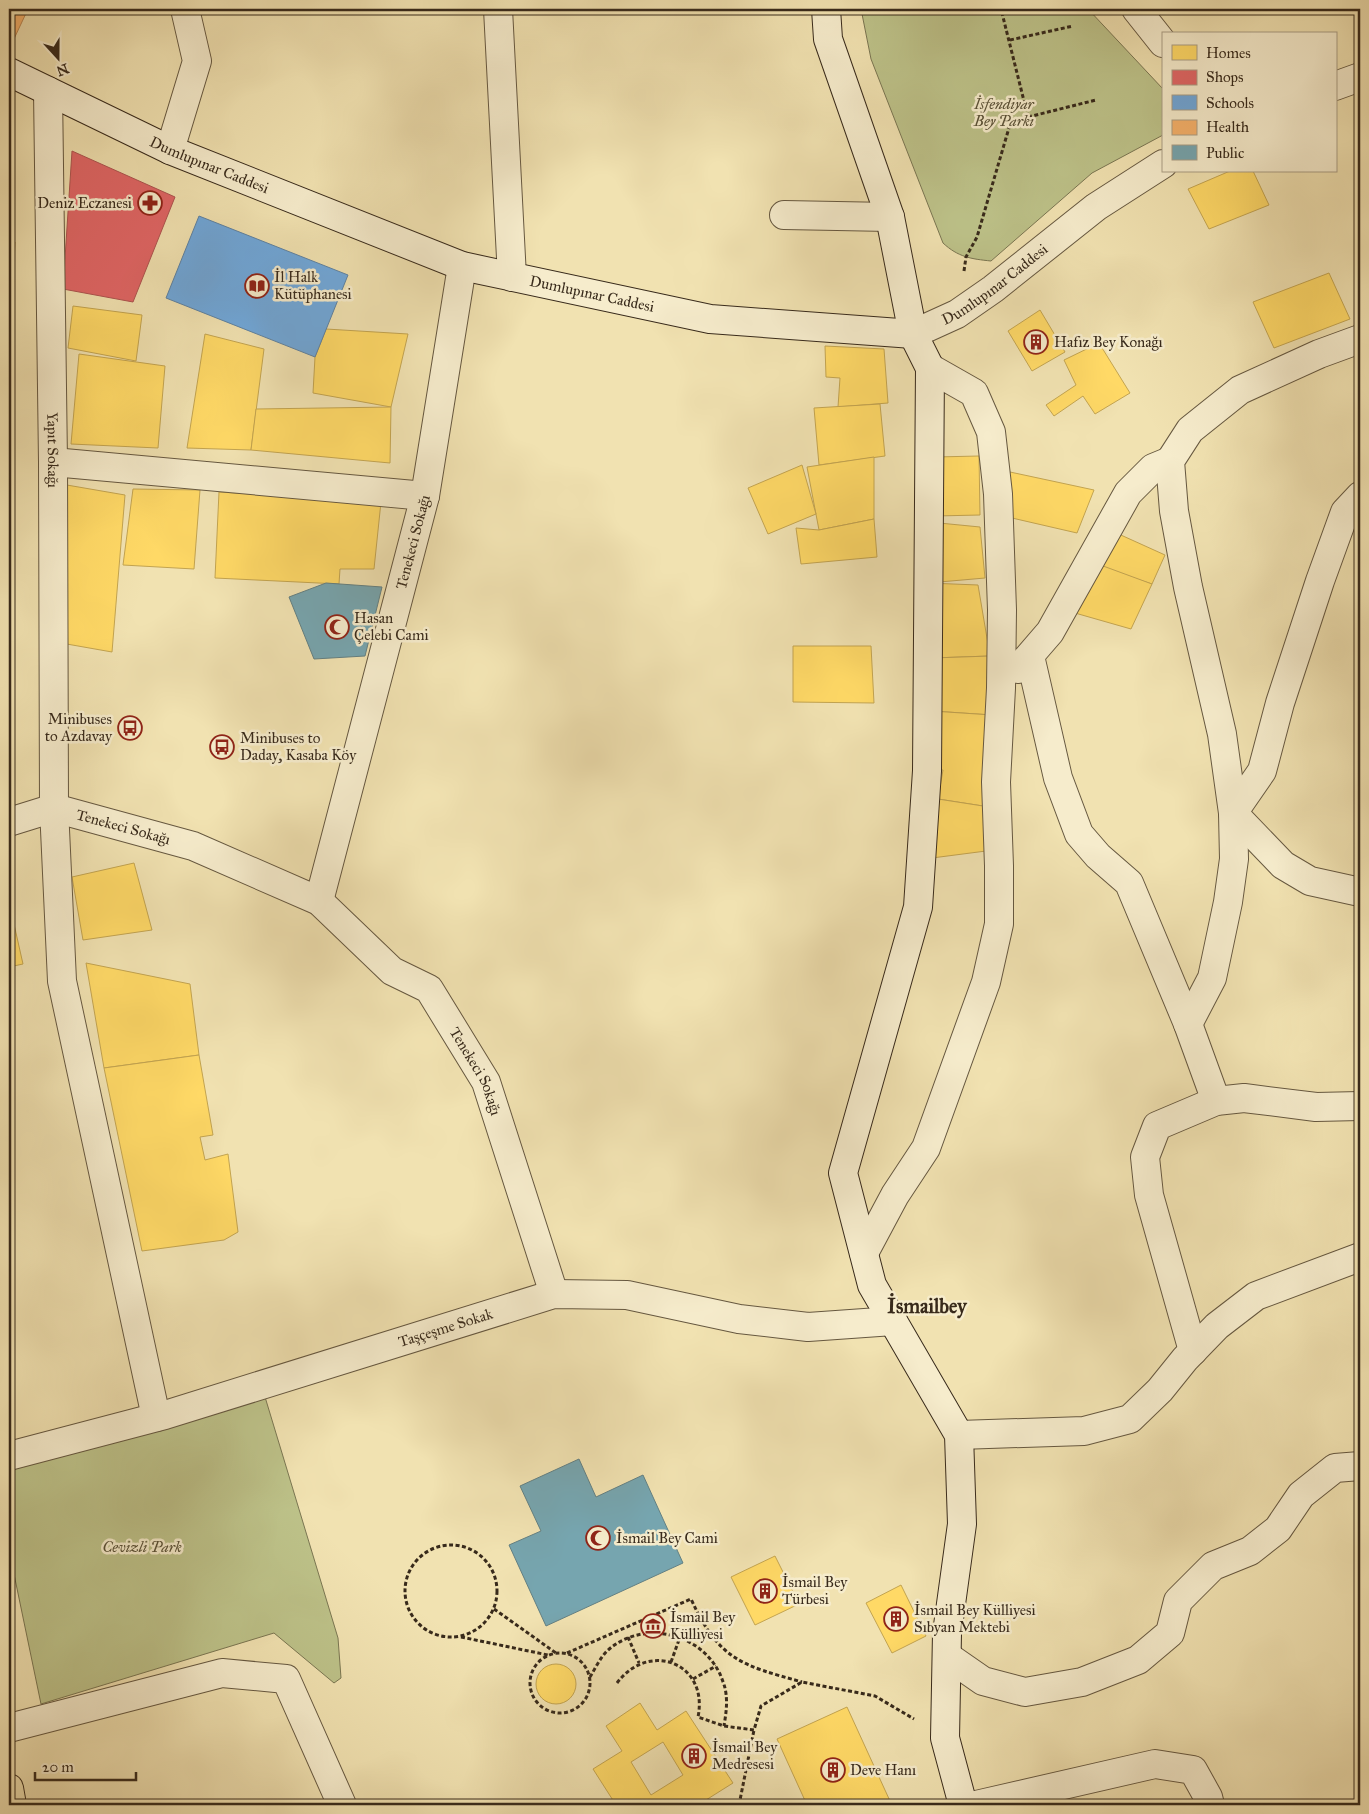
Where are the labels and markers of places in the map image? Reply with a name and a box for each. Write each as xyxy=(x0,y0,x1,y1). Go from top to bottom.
pharmacy icon: Deniz Eczanesi xyxy=(137,190,163,216)
place label: Deniz Eczanesi xyxy=(37,194,132,212)
place label: İl Halk Kütüphanesi xyxy=(274,268,352,303)
library icon: İl Halk Kütüphanesi xyxy=(244,273,270,299)
building icon: Hafız Bey Konağı xyxy=(1023,329,1049,355)
place label: Hafız Bey Konağı xyxy=(1054,333,1163,351)
place label: Hasan Çelebi Cami xyxy=(354,609,429,644)
mosque icon: Hasan Çelebi Cami xyxy=(324,614,350,640)
place label: Minibuses to Azdavay xyxy=(45,710,113,745)
bus stop icon: Minibuses to Azdavay xyxy=(117,715,143,741)
place label: Minibuses to Daday, Kasaba Köy xyxy=(240,729,357,764)
bus stop icon: Minibuses to Daday, Kasaba Köy xyxy=(209,734,235,760)
mosque icon: İsmail Bey Cami xyxy=(585,1525,611,1551)
place label: İsmail Bey Cami xyxy=(616,1529,718,1547)
place label: İsmail Bey Türbesi xyxy=(782,1573,848,1608)
building icon: İsmail Bey Türbesi xyxy=(752,1578,778,1604)
place label: İsmail Bey Külliyesi Sıbyan Mektebi xyxy=(914,1601,1036,1636)
building icon: İsmail Bey Külliyesi Sıbyan Mektebi xyxy=(883,1606,909,1632)
place label: İsmail Bey Külliyesi xyxy=(670,1608,736,1643)
museum icon: İsmail Bey Külliyesi xyxy=(640,1613,666,1639)
place label: İsmail Bey Medresesi xyxy=(712,1738,778,1773)
building icon: İsmail Bey Medresesi xyxy=(681,1743,707,1769)
building icon: Deve Hanı xyxy=(820,1757,846,1783)
place label: Deve Hanı xyxy=(850,1761,916,1779)

